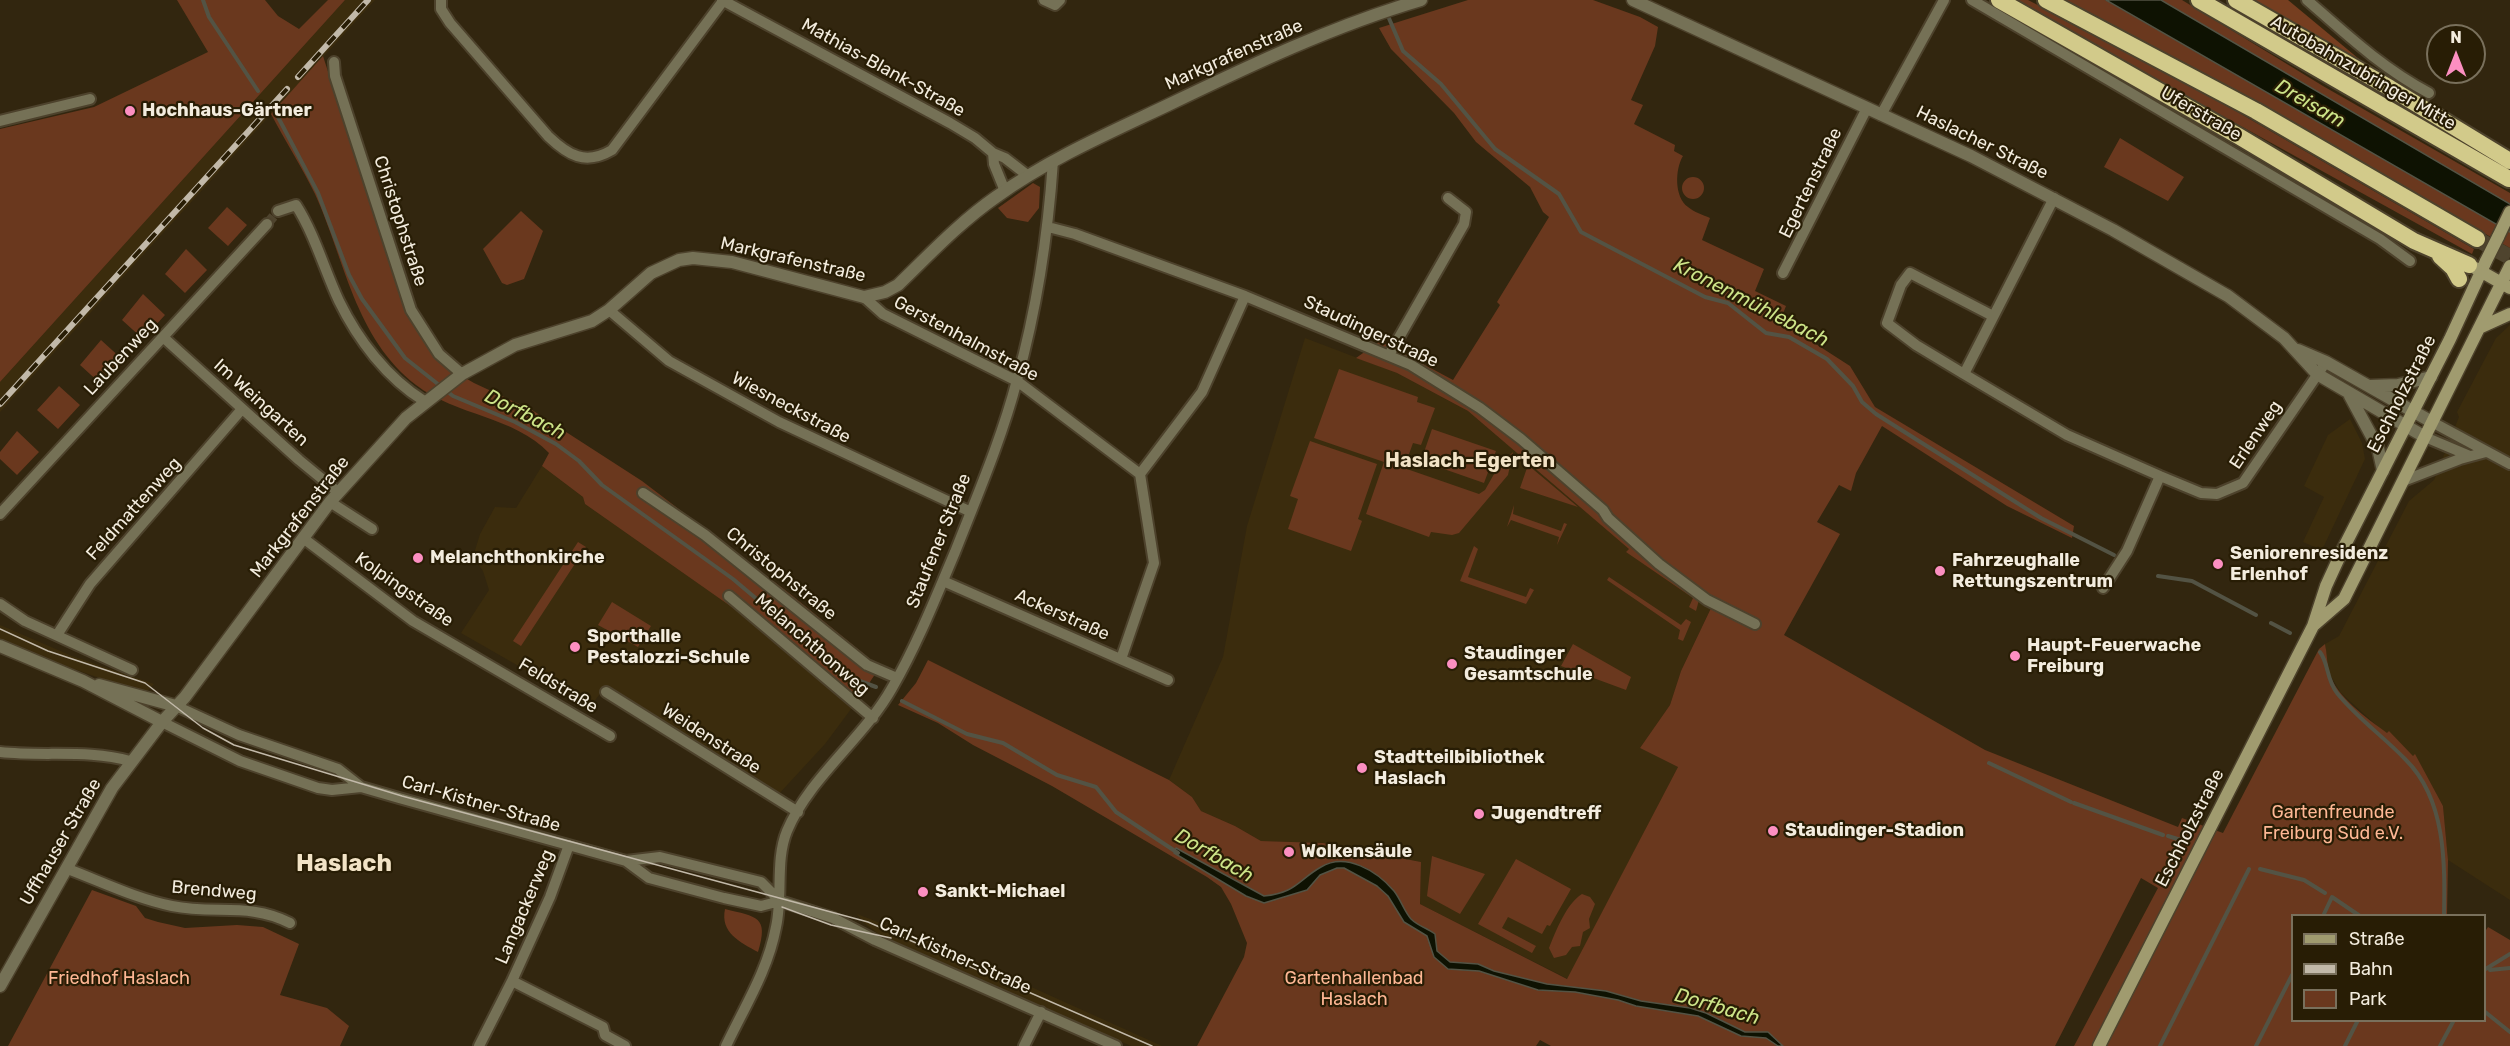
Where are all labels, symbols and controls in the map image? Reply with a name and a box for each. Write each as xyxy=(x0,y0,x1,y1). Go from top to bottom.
street label: Autobahnzubringer Mitte xyxy=(2267,11,2459,135)
street label: Mathias-Blank-Straße xyxy=(797,14,969,122)
street label: Markgrafenstraße xyxy=(1162,15,1306,95)
north arrow xyxy=(2426,24,2486,84)
text: N xyxy=(2450,28,2462,47)
water label: Dreisam xyxy=(2271,74,2349,134)
street label: Uferstraße xyxy=(2157,82,2245,146)
place label: Hochhaus-Gärtner xyxy=(142,100,312,122)
street label: Haslacher Straße xyxy=(1913,102,2051,184)
marker: Hochhaus-Gärtner xyxy=(123,104,137,118)
street label: Egertenstraße xyxy=(1775,124,1847,242)
street label: Christophstraße xyxy=(369,153,431,289)
street label: Markgrafenstraße xyxy=(718,233,868,287)
water label: Kronenmühlebach xyxy=(1669,253,1833,353)
street label: Staudingerstraße xyxy=(1300,291,1442,373)
street label: Gerstenhalmstraße xyxy=(890,292,1042,386)
street label: Laubenweg xyxy=(80,314,162,400)
street label: Eschholzstraße xyxy=(2363,331,2441,457)
street label: Im Weingarten xyxy=(209,355,313,451)
street label: Wiesneckstraße xyxy=(728,368,854,448)
water label: Dorfbach xyxy=(481,384,569,446)
street label: Erlenweg xyxy=(2225,397,2287,473)
district label: Haslach-Egerten xyxy=(1385,449,1555,473)
street label: Markgrafenstraße xyxy=(246,452,354,582)
street label: Feldmattenweg xyxy=(82,453,186,565)
street label: Staufener Straße xyxy=(902,470,976,612)
street label: Christophstraße xyxy=(721,523,841,625)
place label: Seniorenresidenz Erlenhof xyxy=(2230,543,2388,586)
place label: Melanchthonkirche xyxy=(430,547,605,569)
street label: Kolpingstraße xyxy=(351,548,457,632)
place label: Fahrzeughalle Rettungszentrum xyxy=(1952,550,2113,592)
marker: Melanchthonkirche xyxy=(411,551,425,565)
marker: Seniorenresidenz Erlenhof xyxy=(2211,557,2225,571)
marker: Fahrzeughalle Rettungszentrum xyxy=(1933,564,1947,578)
street label: Ackerstraße xyxy=(1011,585,1113,645)
street label: Melanchthonweg xyxy=(750,589,874,701)
place label: Sporthalle Pestalozzi-Schule xyxy=(587,626,750,668)
place label: Haupt-Feuerwache Freiburg xyxy=(2027,635,2201,678)
marker: Sporthalle Pestalozzi-Schule xyxy=(568,640,582,654)
place label: Staudinger Gesamtschule xyxy=(1464,643,1593,686)
marker: Haupt-Feuerwache Freiburg xyxy=(2008,649,2022,663)
street label: Feldstraße xyxy=(514,654,602,718)
marker: Staudinger Gesamtschule xyxy=(1445,657,1459,671)
street label: Weidenstraße xyxy=(657,699,765,779)
place label: Stadtteilbibliothek Haslach xyxy=(1374,747,1545,789)
marker: Stadtteilbibliothek Haslach xyxy=(1355,761,1369,775)
street label: Eschholzstraße xyxy=(2151,765,2229,891)
street label: Carl-Kistner-Straße xyxy=(399,771,563,837)
street label: Uffhauser Straße xyxy=(16,775,106,909)
park label: Gartenfreunde Freiburg Süd e.V. xyxy=(2263,802,2403,844)
place label: Jugendtreff xyxy=(1491,803,1601,825)
marker: Jugendtreff xyxy=(1472,807,1486,821)
place label: Staudinger-Stadion xyxy=(1785,820,1964,842)
water label: Dorfbach xyxy=(1170,824,1258,888)
marker: Staudinger-Stadion xyxy=(1766,824,1780,838)
place label: Wolkensäule xyxy=(1301,841,1412,863)
marker: Wolkensäule xyxy=(1282,845,1296,859)
street label: Langackerweg xyxy=(491,846,559,968)
district label: Haslach xyxy=(296,850,392,878)
street label: Brendweg xyxy=(171,877,257,905)
place label: Sankt-Michael xyxy=(935,881,1065,903)
marker: Sankt-Michael xyxy=(916,885,930,899)
street label: Carl-Kistner-Straße xyxy=(876,913,1034,999)
legend xyxy=(2291,914,2486,1022)
text: Straße xyxy=(2349,928,2405,950)
text: Bahn xyxy=(2349,958,2393,980)
park label: Friedhof Haslach xyxy=(48,968,190,990)
park label: Gartenhallenbad Haslach xyxy=(1284,968,1424,1010)
water label: Dorfbach xyxy=(1672,983,1762,1031)
text: Park xyxy=(2349,988,2386,1010)

